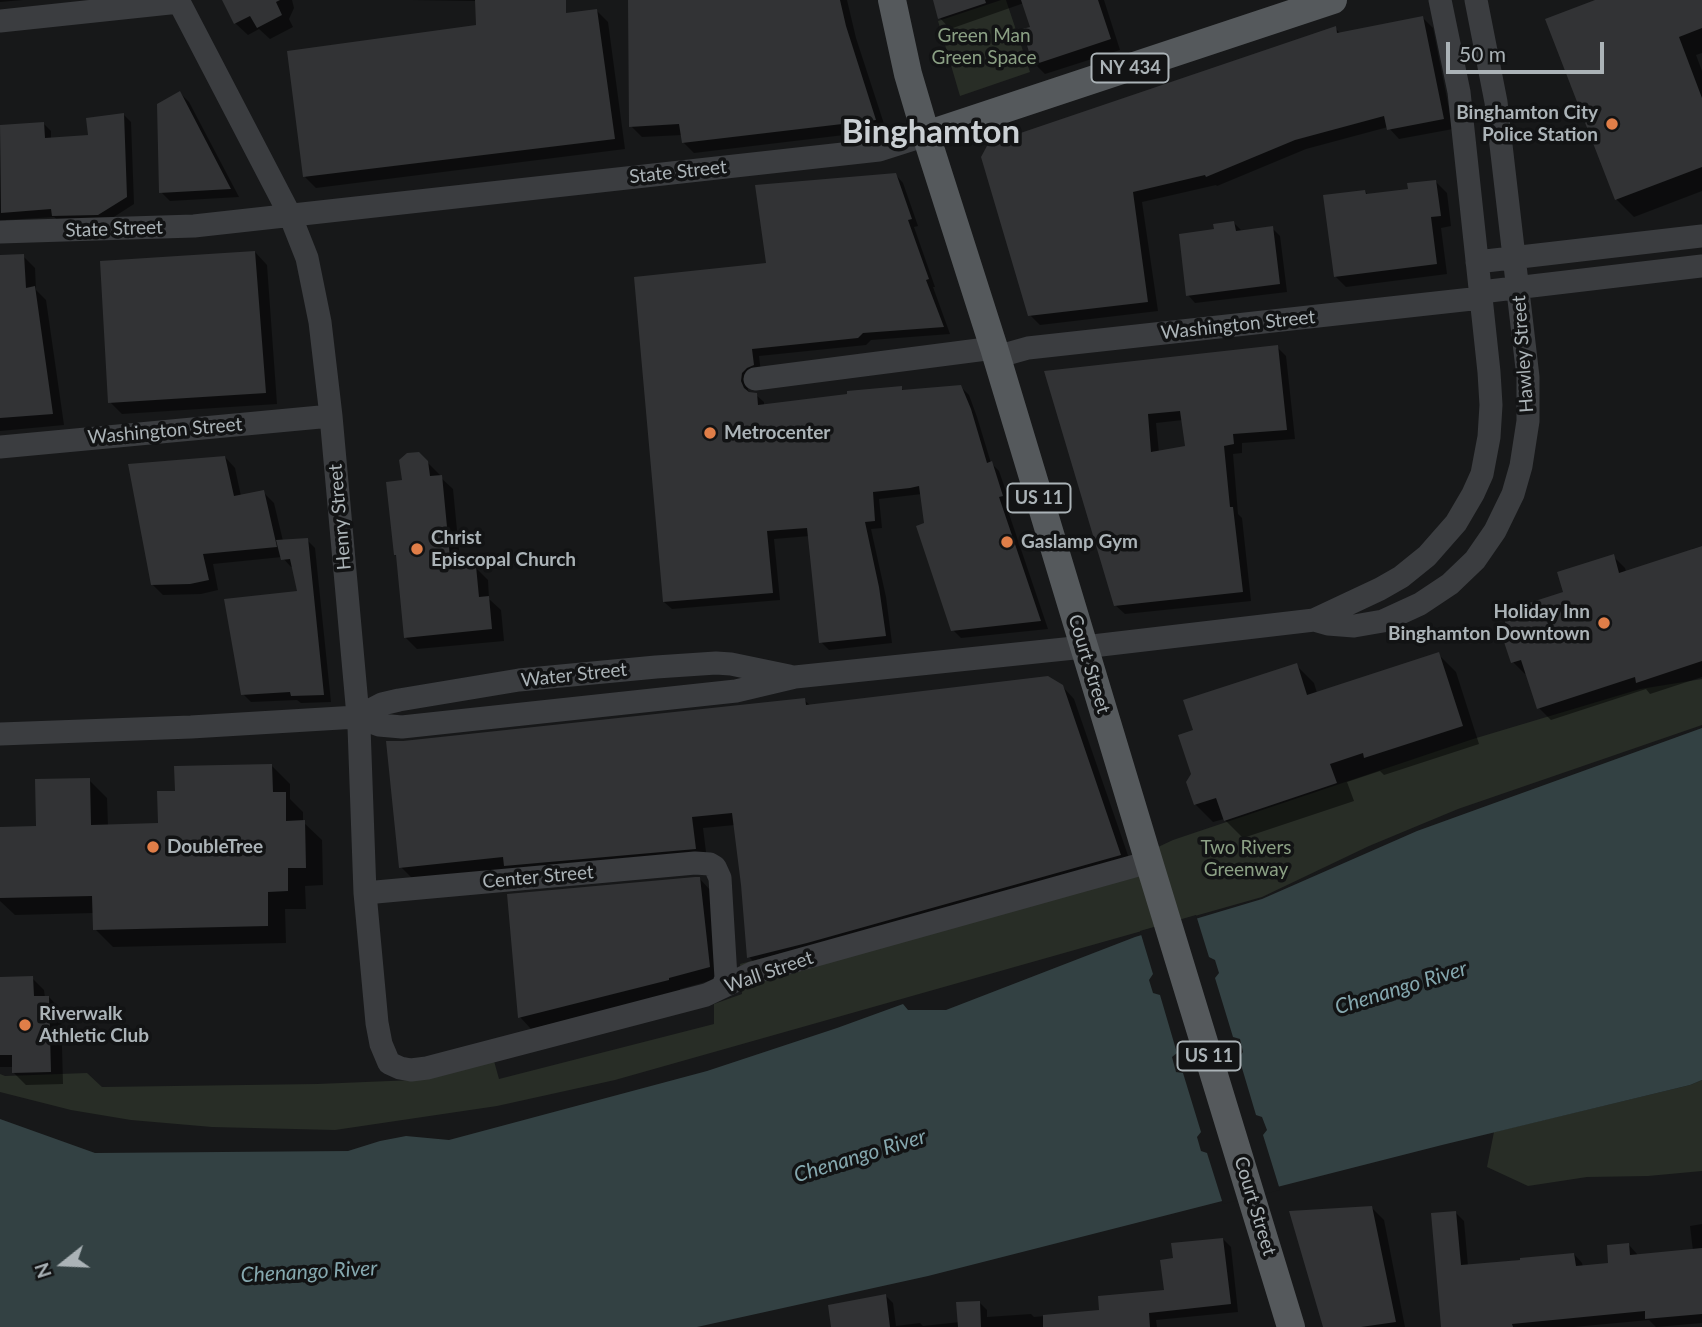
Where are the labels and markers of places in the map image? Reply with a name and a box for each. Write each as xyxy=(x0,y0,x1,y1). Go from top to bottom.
place label: Binghamton City Police Station xyxy=(1456,102,1598,146)
marker: Binghamton City Police Station xyxy=(1604,116,1620,132)
place label: Metrocenter xyxy=(724,422,830,444)
marker: Metrocenter xyxy=(702,425,718,441)
place label: Christ Episcopal Church xyxy=(431,527,576,571)
place label: Gaslamp Gym xyxy=(1021,531,1138,553)
marker: Gaslamp Gym xyxy=(999,534,1015,550)
marker: Christ Episcopal Church xyxy=(409,541,425,557)
place label: Holiday Inn Binghamton Downtown xyxy=(1388,601,1590,645)
marker: Holiday Inn Binghamton Downtown xyxy=(1596,615,1612,631)
place label: DoubleTree xyxy=(167,836,263,858)
marker: DoubleTree xyxy=(145,839,161,855)
place label: Riverwalk Athletic Club xyxy=(39,1003,149,1047)
marker: Riverwalk Athletic Club xyxy=(17,1017,33,1033)

